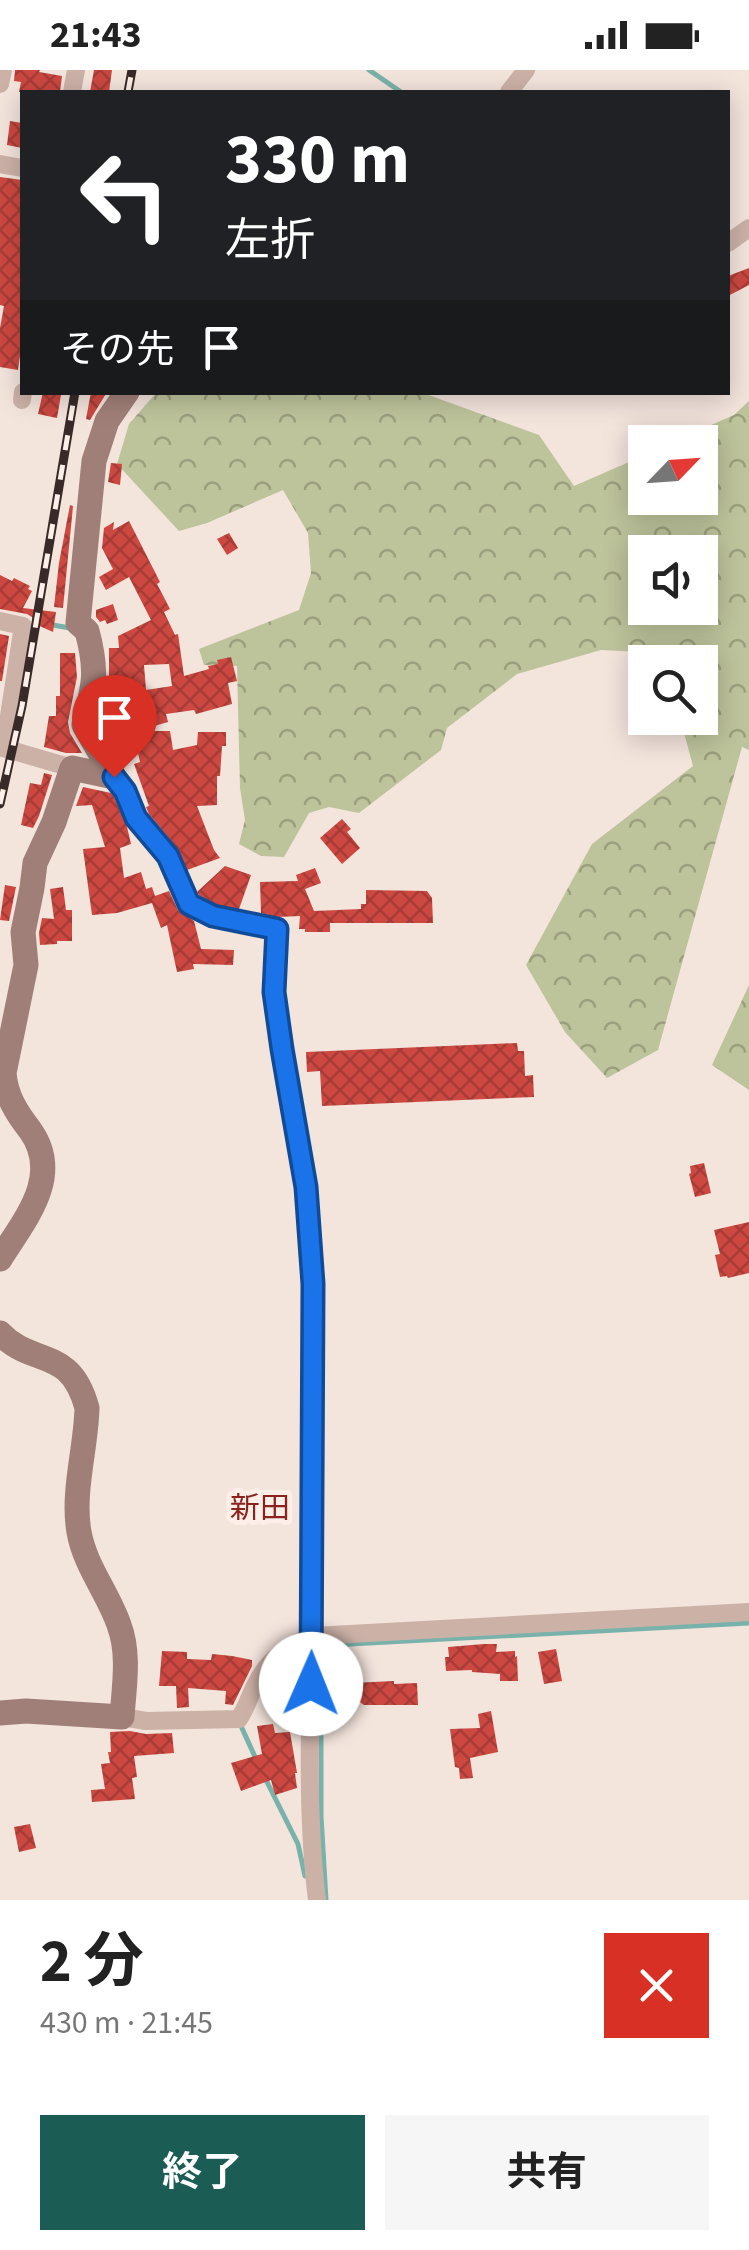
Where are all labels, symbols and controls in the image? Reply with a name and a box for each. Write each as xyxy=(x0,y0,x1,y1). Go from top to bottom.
text: 21:43 xyxy=(50,8,142,62)
text: 330 m xyxy=(225,110,410,210)
icon: left xyxy=(60,130,190,260)
text: 左折 xyxy=(225,209,315,273)
icon: arrive xyxy=(194,320,249,375)
text: その先 xyxy=(60,323,174,377)
north arrow xyxy=(628,425,718,515)
map controls xyxy=(628,425,718,735)
button: sound xyxy=(628,535,718,625)
button: search xyxy=(628,645,718,735)
pin xyxy=(72,675,157,778)
icon: arrive xyxy=(87,690,142,745)
district label: 新田 xyxy=(230,1487,290,1530)
position arrow xyxy=(259,1632,363,1736)
text: 2 分 xyxy=(40,1920,144,2005)
button: close xyxy=(604,1933,709,2038)
text: 430 m · 21:45 xyxy=(40,2000,213,2046)
button: 終了 xyxy=(40,2115,365,2230)
button: 共有 xyxy=(385,2115,709,2230)

